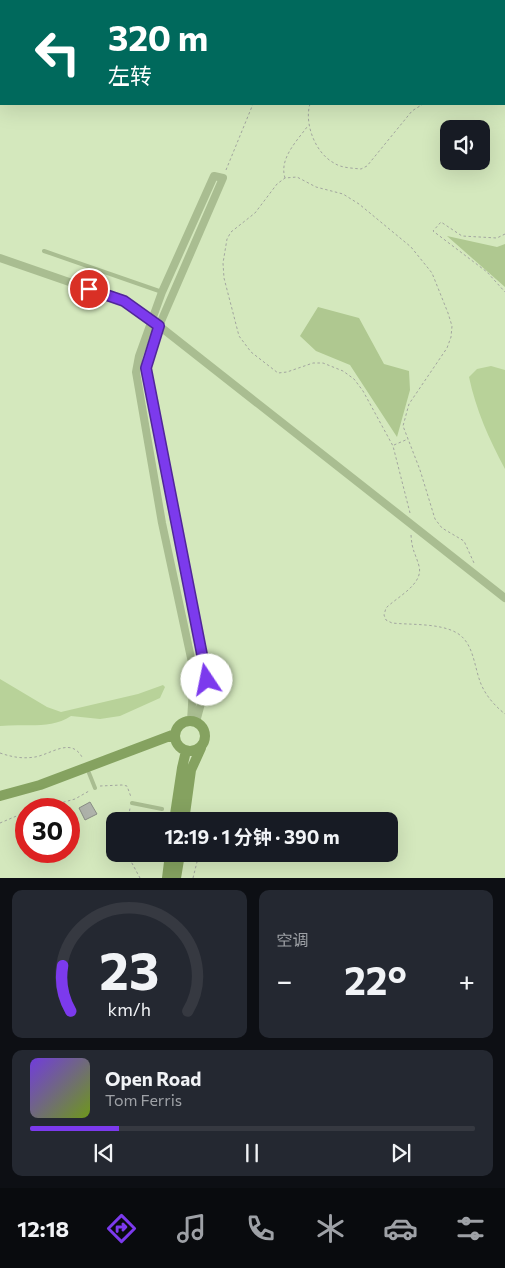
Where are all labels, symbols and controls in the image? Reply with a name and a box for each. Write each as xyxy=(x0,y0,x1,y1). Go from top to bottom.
text: 320 m xyxy=(108,15,208,58)
icon: left xyxy=(25,20,90,85)
text: 左转 xyxy=(108,62,152,89)
map controls xyxy=(440,120,490,170)
button: sound xyxy=(440,120,490,170)
pin xyxy=(68,268,110,310)
icon: arrive xyxy=(75,275,103,303)
position arrow xyxy=(180,653,232,705)
speed limit sign: 30 xyxy=(15,798,80,863)
text: 12:19 · 1 分钟 · 390 m xyxy=(164,825,340,848)
text: 空调 xyxy=(277,930,309,949)
text: 23 xyxy=(99,937,159,1001)
text: 22° xyxy=(344,956,407,1003)
text: − xyxy=(277,963,292,997)
text: + xyxy=(459,963,475,997)
text: km/h xyxy=(108,998,151,1020)
text: Open Road xyxy=(105,1067,201,1090)
text: Tom Ferris xyxy=(105,1090,182,1109)
icon: previous xyxy=(90,1139,118,1167)
icon: pause xyxy=(238,1139,266,1167)
icon: next xyxy=(387,1139,415,1167)
icon: directions xyxy=(104,1211,139,1246)
icon: music xyxy=(174,1211,209,1246)
icon: phone xyxy=(243,1211,278,1246)
icon: climate xyxy=(313,1211,348,1246)
icon: car xyxy=(383,1211,418,1246)
icon: filters xyxy=(453,1211,488,1246)
text: 12:18 xyxy=(17,1215,69,1242)

